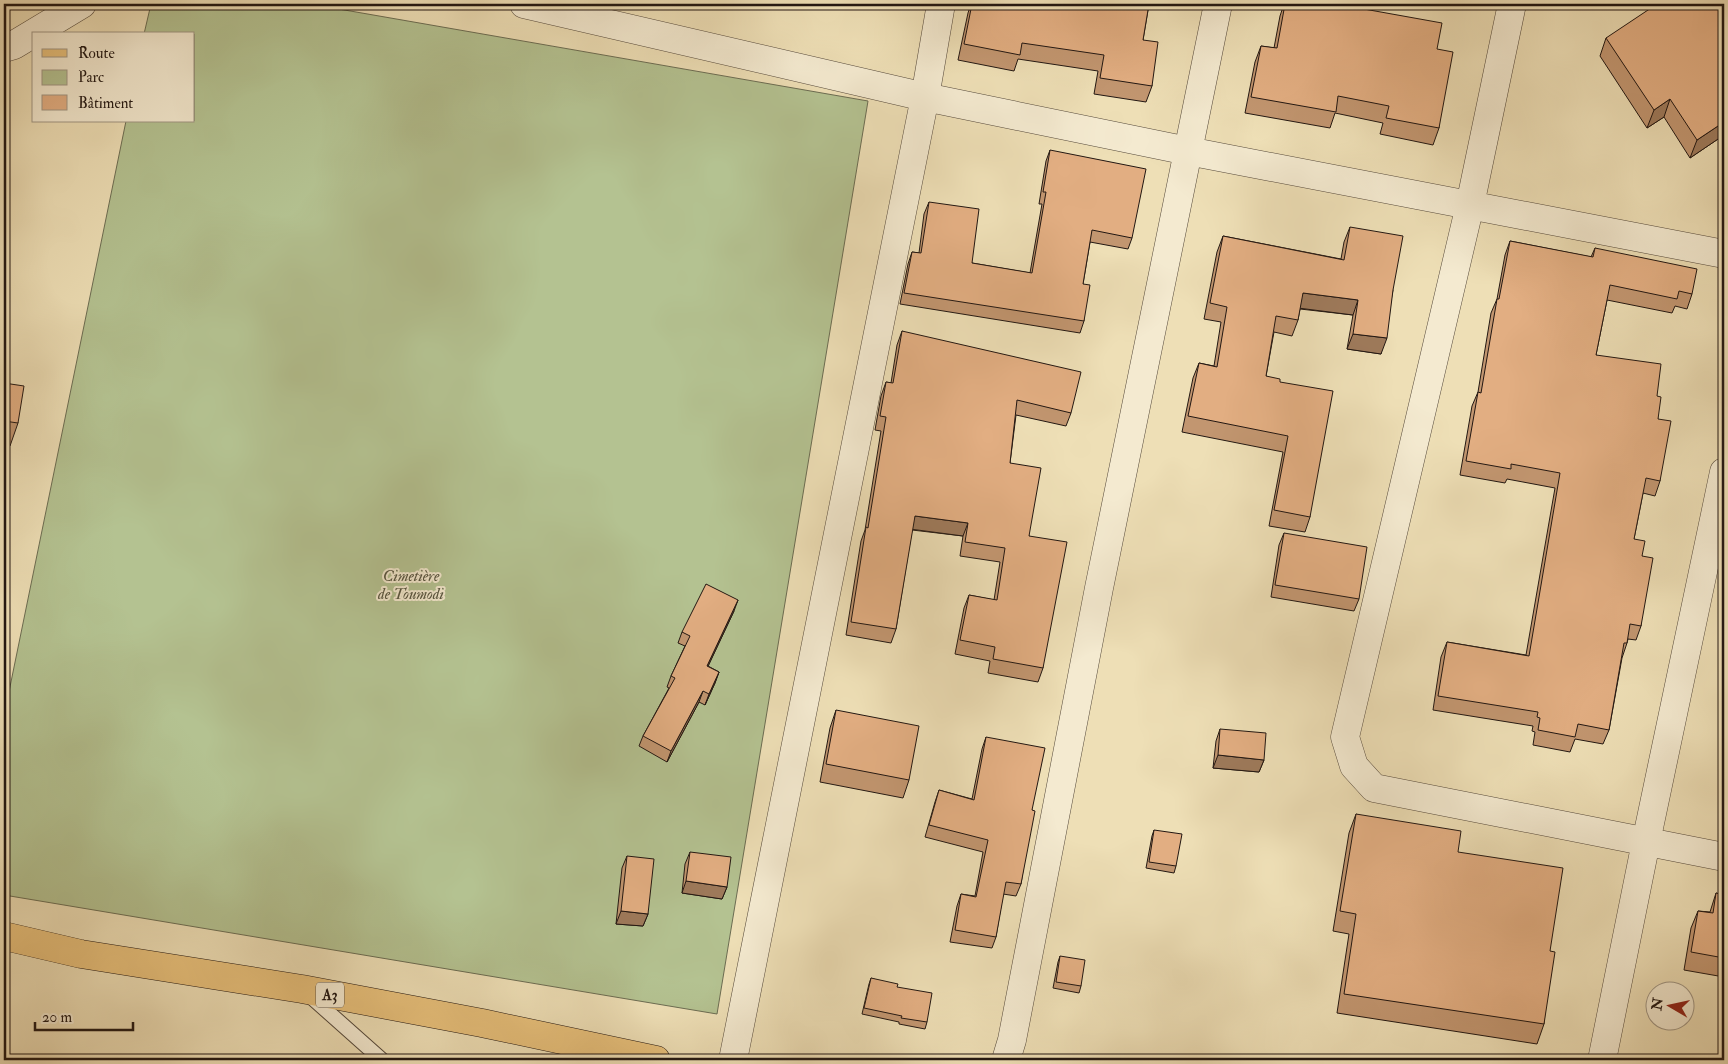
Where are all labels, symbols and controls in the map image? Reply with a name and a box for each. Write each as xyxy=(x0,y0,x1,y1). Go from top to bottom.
legend xyxy=(32,32,195,122)
text: Route xyxy=(78,44,115,63)
text: Parc xyxy=(78,68,104,87)
text: Bâtiment xyxy=(78,94,133,113)
park label: Cimetière de Toumodi xyxy=(377,566,445,604)
road number: A3 xyxy=(316,982,344,1008)
north arrow xyxy=(1646,982,1696,1032)
text: N xyxy=(1648,996,1667,1013)
scale bar xyxy=(35,999,132,1031)
text: 20 m xyxy=(42,1008,72,1027)

